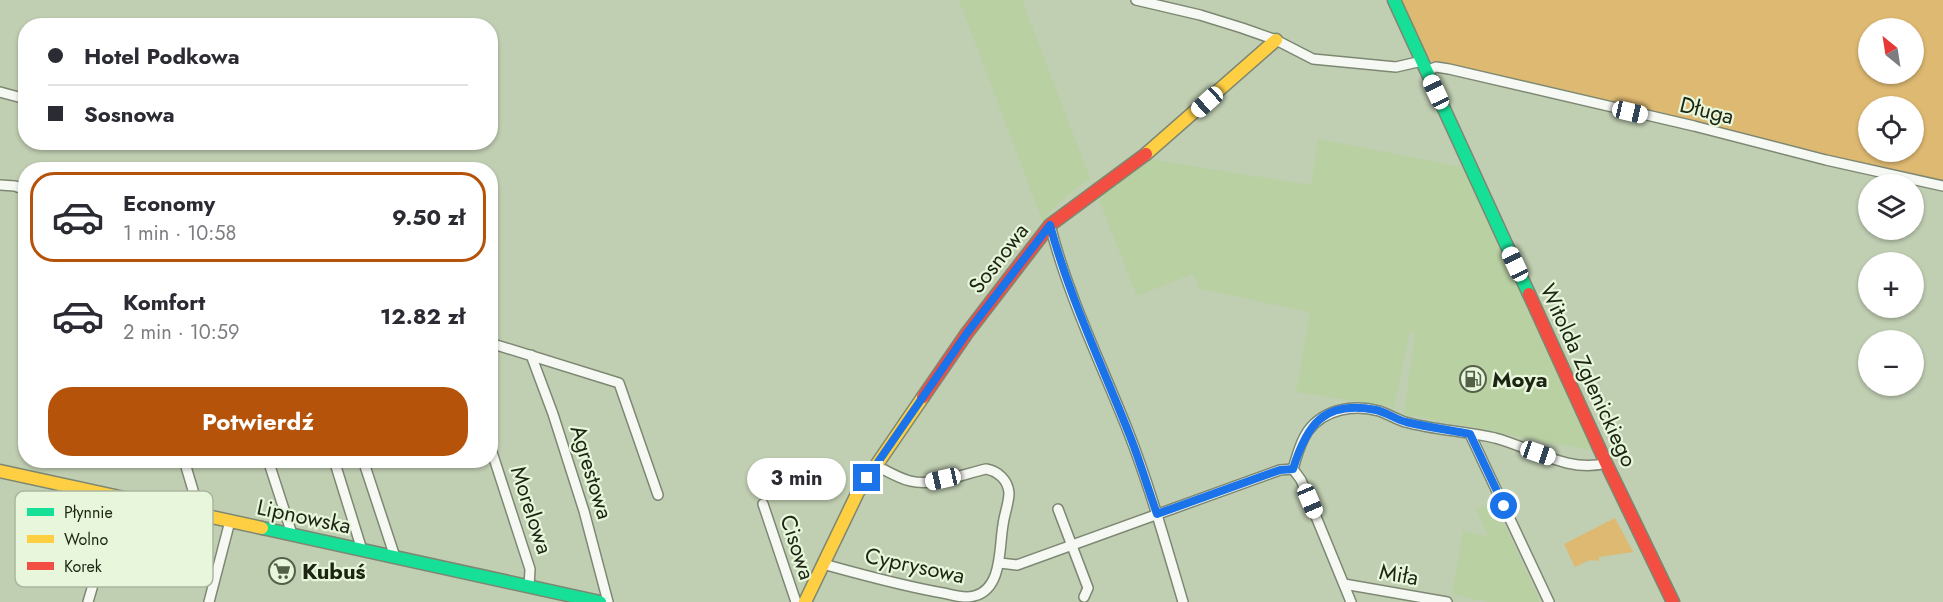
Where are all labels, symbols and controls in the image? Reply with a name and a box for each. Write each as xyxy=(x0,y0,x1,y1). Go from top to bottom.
north arrow xyxy=(1858,18,1924,84)
map controls xyxy=(1858,18,1924,396)
text: Hotel Podkowa xyxy=(84,40,240,72)
car xyxy=(1420,72,1452,112)
car xyxy=(1188,83,1226,121)
street label: Długa xyxy=(1677,88,1737,132)
button: locate xyxy=(1858,96,1924,162)
text: Sosnowa xyxy=(84,98,175,130)
car xyxy=(1610,99,1650,125)
button: layers xyxy=(1858,174,1924,240)
text: Economy xyxy=(123,187,215,219)
icon: car xyxy=(51,190,105,244)
text: 9.50 zł xyxy=(392,201,465,233)
street label: Sosnowa xyxy=(960,216,1036,300)
text: 1 min · 10:58 xyxy=(123,219,237,248)
car xyxy=(1499,244,1531,284)
button: + xyxy=(1858,252,1924,318)
street label: Witolda Zglenickiego xyxy=(1532,278,1646,472)
text: Komfort xyxy=(123,286,205,318)
icon: car xyxy=(51,289,105,343)
text: 12.82 zł xyxy=(380,300,465,332)
text: 2 min · 10:59 xyxy=(123,318,239,347)
button: − xyxy=(1858,330,1924,396)
place label: Moya xyxy=(1492,363,1548,395)
fuel station icon: Moya xyxy=(1458,364,1488,394)
button: Potwierdź xyxy=(48,387,468,456)
street label: Agrestowa xyxy=(563,421,621,523)
car xyxy=(1518,439,1558,467)
callout: 3 min xyxy=(747,457,846,499)
street label: Morelowa xyxy=(503,462,561,558)
text: 3 min xyxy=(771,464,822,493)
route end xyxy=(853,464,880,491)
car xyxy=(923,466,963,492)
car xyxy=(1295,481,1325,521)
street label: Lipnowska xyxy=(254,490,354,542)
legend xyxy=(15,491,213,587)
route start xyxy=(1490,492,1517,519)
text: Płynnie xyxy=(64,501,113,524)
street label: Cisowa xyxy=(772,510,824,584)
text: Wolno xyxy=(64,528,108,551)
street label: Cyprysowa xyxy=(862,539,968,591)
text: Korek xyxy=(64,555,103,578)
place label: Kubuś xyxy=(302,555,366,587)
street label: Miła xyxy=(1377,555,1421,593)
supermarket icon: Kubuś xyxy=(267,556,297,586)

